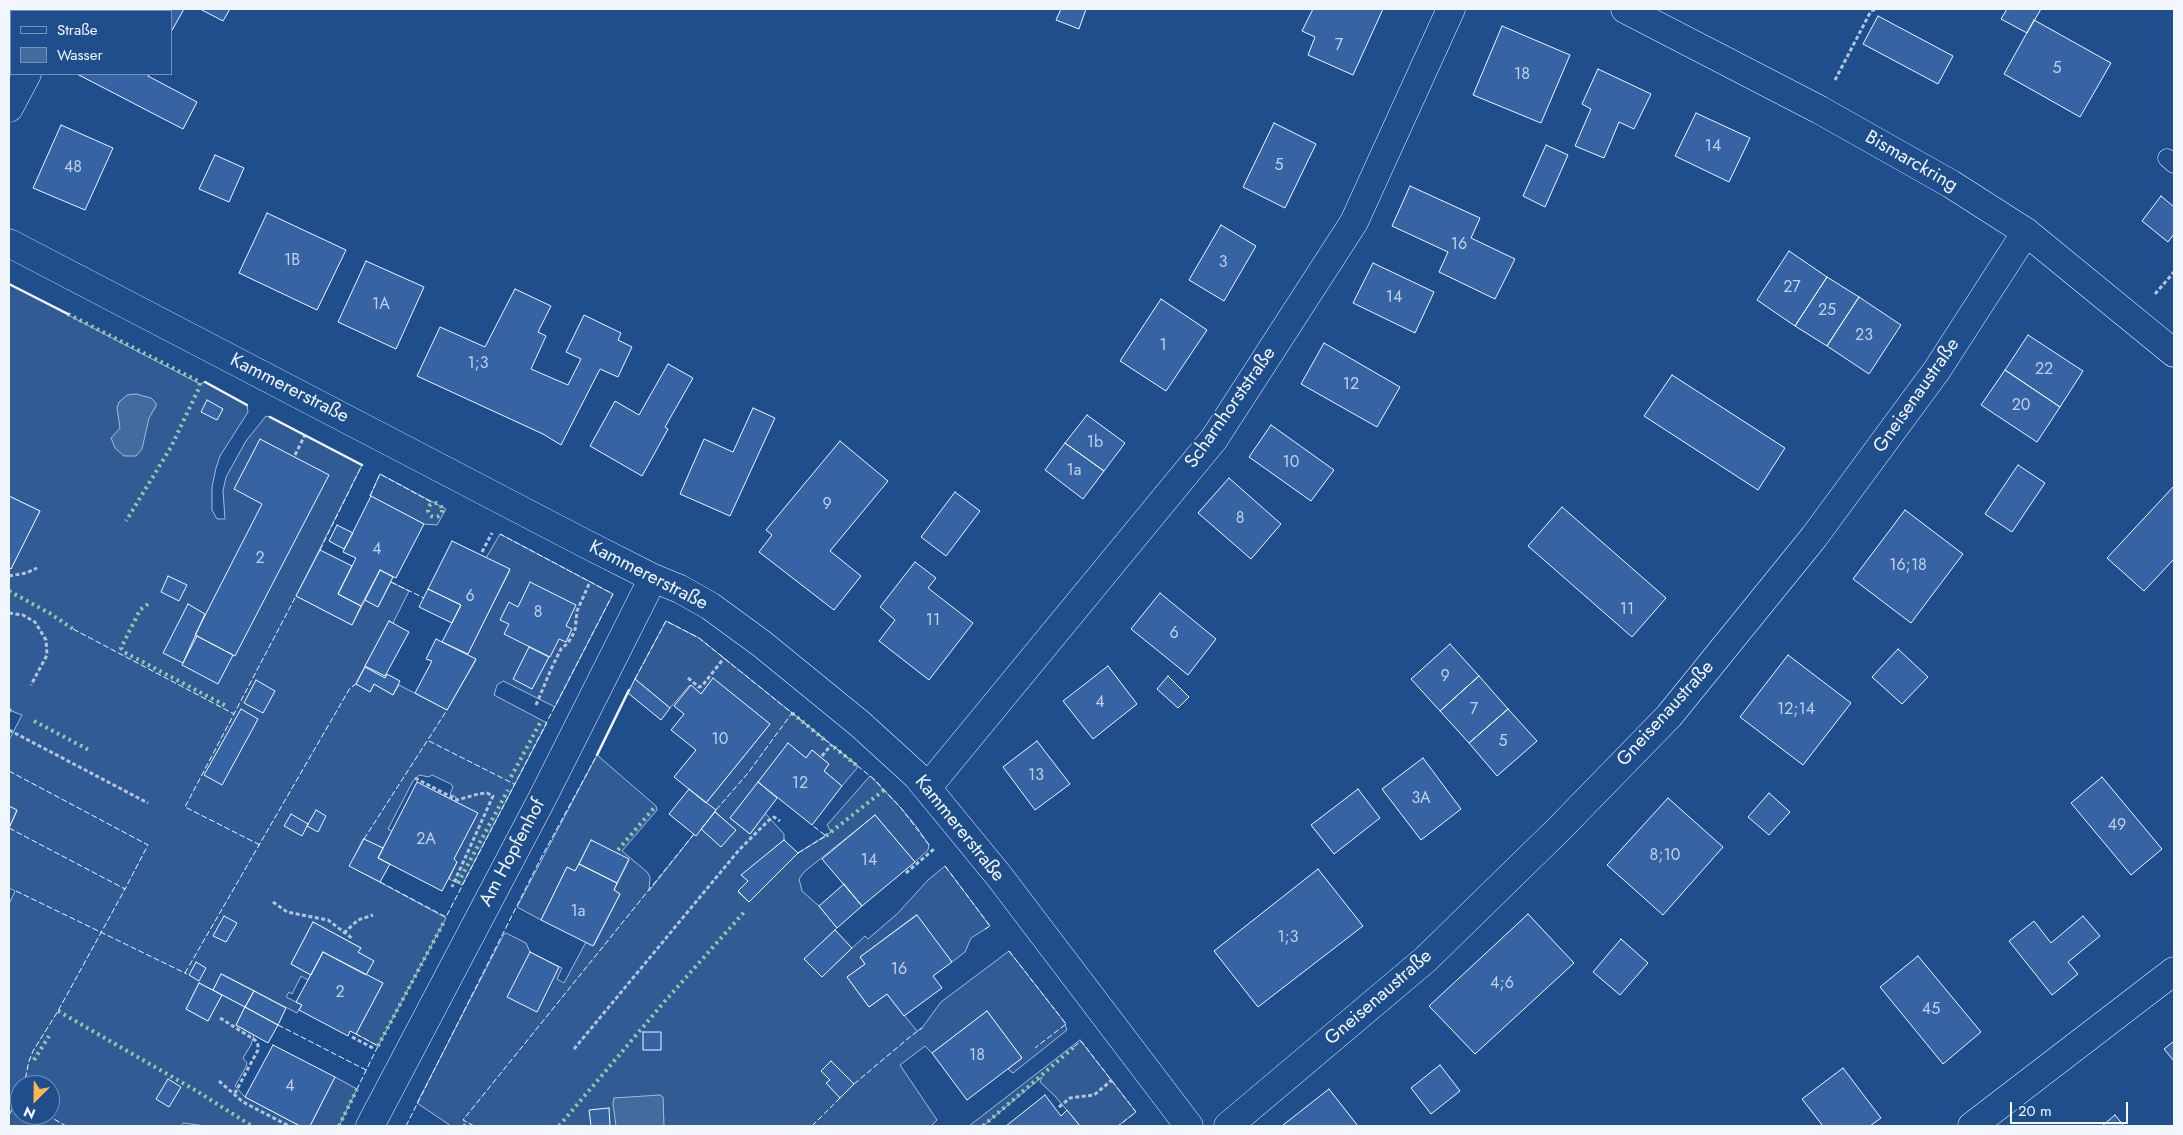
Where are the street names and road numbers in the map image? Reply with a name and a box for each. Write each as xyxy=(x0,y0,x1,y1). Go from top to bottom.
street label: Bismarckring xyxy=(1861,126,1961,198)
street label: Gneisenaustraße xyxy=(1869,334,1965,458)
street label: Scharnhorststraße xyxy=(1181,343,1281,473)
street label: Kammererstraße xyxy=(226,349,352,429)
street label: Kammererstraße xyxy=(585,536,711,616)
street label: Gneisenaustraße xyxy=(1613,656,1719,772)
street label: Kammererstraße xyxy=(909,771,1009,887)
street label: Am Hopfenhof xyxy=(475,795,551,911)
street label: Gneisenaustraße xyxy=(1321,945,1437,1051)

